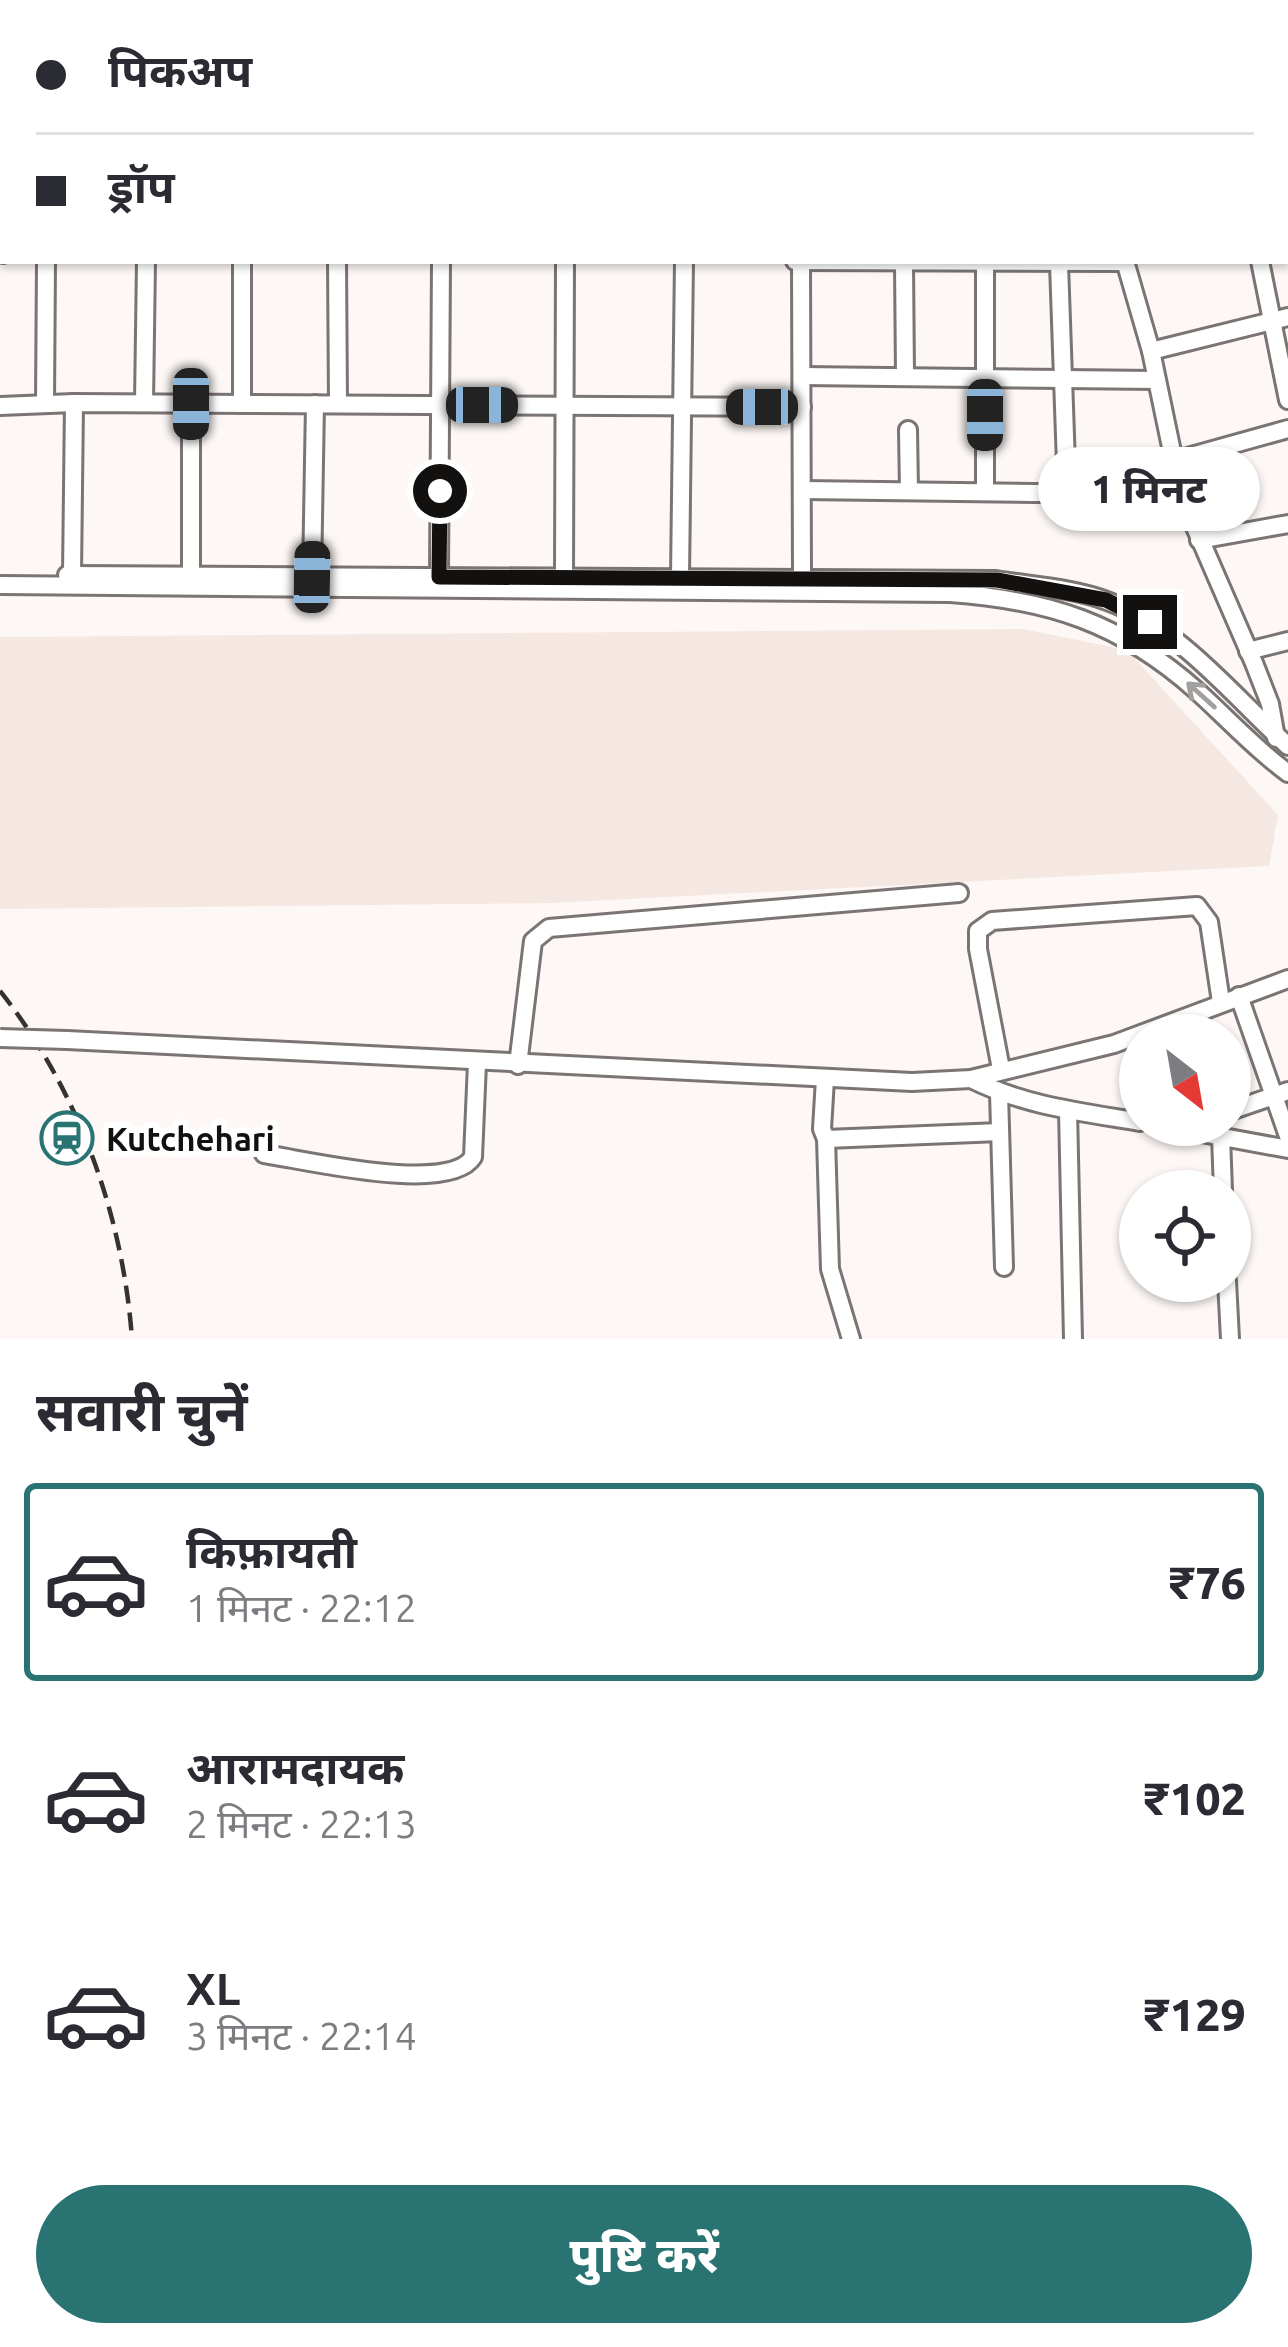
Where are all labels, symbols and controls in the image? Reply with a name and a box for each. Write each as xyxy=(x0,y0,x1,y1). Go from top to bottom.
text: पिकअप xyxy=(108,45,252,96)
text: ड्रॉप xyxy=(108,161,175,212)
car xyxy=(173,368,209,440)
car xyxy=(967,379,1003,451)
car xyxy=(446,387,518,423)
car xyxy=(726,389,798,425)
callout: 1 मिनट xyxy=(1039,448,1261,532)
route start xyxy=(413,464,467,518)
text: 1 मिनट xyxy=(1091,467,1207,510)
car xyxy=(293,541,331,613)
route end xyxy=(1123,595,1177,649)
one-way arrow xyxy=(1186,682,1216,709)
north arrow xyxy=(1119,1014,1251,1146)
map controls xyxy=(1119,1014,1251,1302)
station icon: Kutchehari xyxy=(39,1110,95,1166)
place label: Kutchehari xyxy=(106,1120,275,1157)
button: locate xyxy=(1119,1170,1251,1302)
text: सवारी चुनें xyxy=(36,1381,247,1441)
text: किफ़ायती xyxy=(186,1526,357,1577)
icon: car xyxy=(42,1528,150,1636)
text: ₹76 xyxy=(1170,1557,1246,1608)
text: 1 मिनट · 22:12 xyxy=(186,1586,417,1629)
text: आरामदायक xyxy=(186,1742,404,1793)
icon: car xyxy=(42,1744,150,1852)
text: ₹102 xyxy=(1144,1773,1246,1824)
text: 2 मिनट · 22:13 xyxy=(186,1802,417,1845)
icon: car xyxy=(42,1960,150,2068)
text: XL xyxy=(186,1963,240,2014)
text: ₹129 xyxy=(1144,1989,1246,2040)
text: 3 मिनट · 22:14 xyxy=(186,2014,417,2057)
button: पुष्टि करें xyxy=(36,2185,1252,2323)

